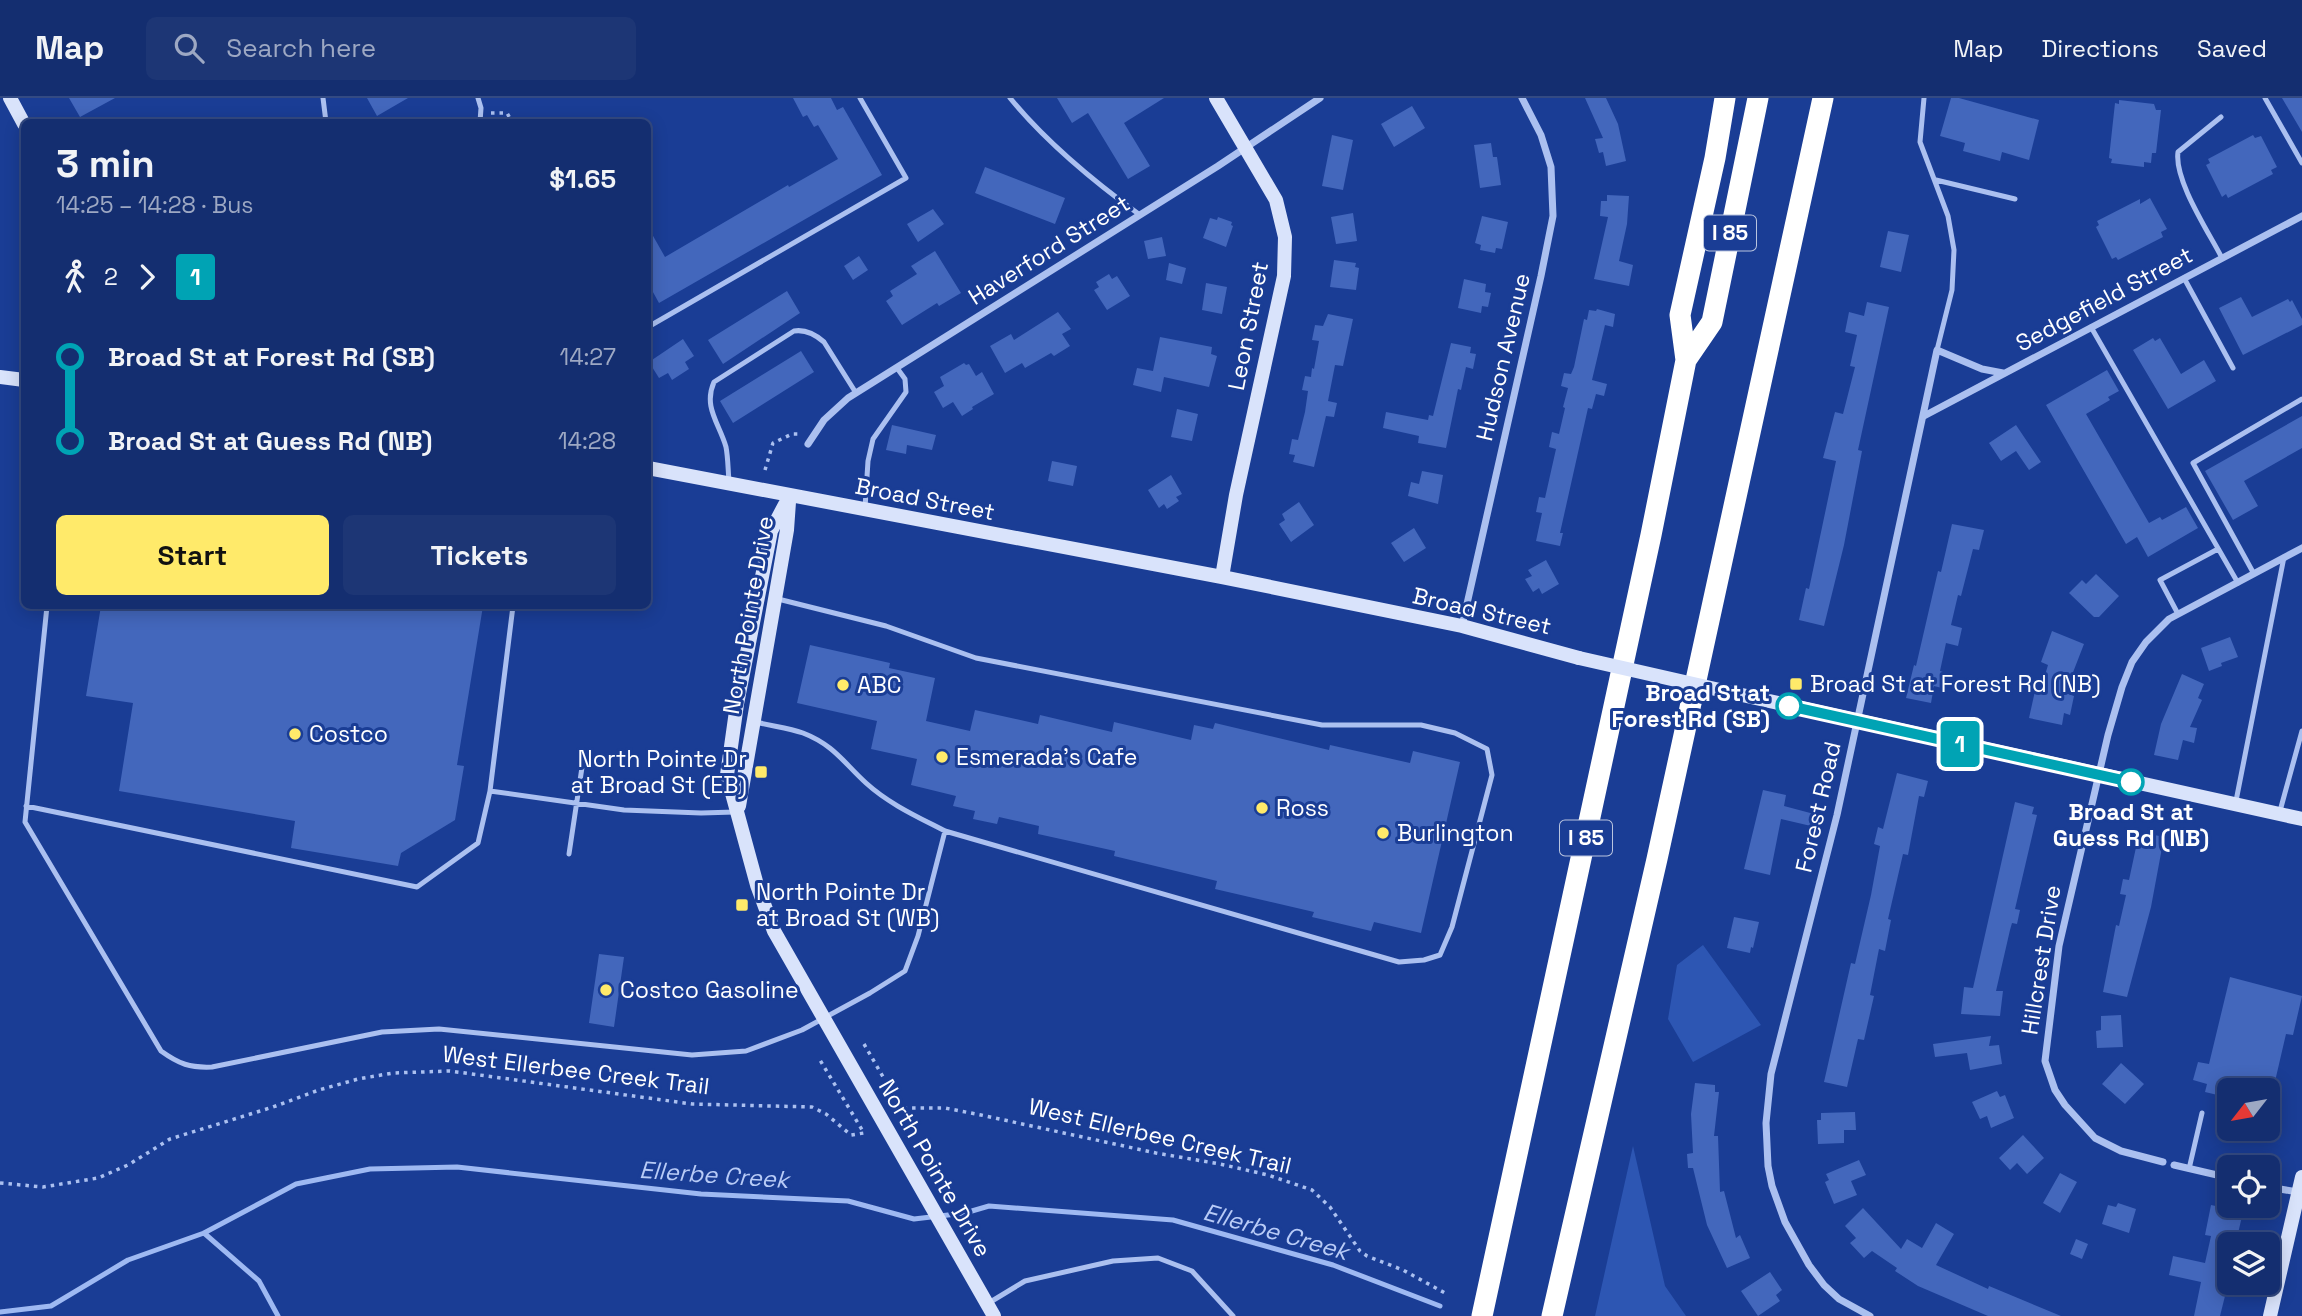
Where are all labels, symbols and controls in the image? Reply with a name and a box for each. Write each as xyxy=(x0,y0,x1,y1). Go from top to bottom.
search box xyxy=(146,17,636,80)
text: Map xyxy=(35,27,104,69)
icon: search xyxy=(170,29,208,67)
text: Search here xyxy=(226,31,376,65)
text: Map xyxy=(1953,33,2003,64)
text: Directions xyxy=(2041,33,2159,64)
text: Saved xyxy=(2197,33,2267,64)
text: 3 min xyxy=(56,140,155,188)
text: $1.65 xyxy=(549,162,616,196)
street label: Haverford Street xyxy=(963,188,1135,312)
text: 14:25 – 14:28 · Bus xyxy=(56,190,253,220)
road number: I 85 xyxy=(1704,216,1756,250)
street label: Sedgefield Street xyxy=(2010,240,2198,358)
icon: walk xyxy=(56,258,94,296)
icon: forward xyxy=(128,258,166,296)
street label: Leon Street xyxy=(1221,259,1275,393)
text: 1 xyxy=(190,261,201,292)
text: 2 xyxy=(104,262,118,292)
street label: Hudson Avenue xyxy=(1469,270,1537,444)
text: Broad St at Forest Rd (SB) xyxy=(108,340,435,374)
text: 14:27 xyxy=(560,342,616,372)
text: Broad St at Guess Rd (NB) xyxy=(108,424,433,458)
text: 14:28 xyxy=(558,426,616,456)
street label: Broad Street xyxy=(853,471,997,527)
street label: North Pointe Drive xyxy=(716,514,780,716)
button: Start xyxy=(56,515,329,595)
button: Tickets xyxy=(343,515,616,595)
street label: Broad Street xyxy=(1410,580,1554,642)
place label: Broad St at Forest Rd (NB) xyxy=(1810,669,2101,699)
place label: ABC xyxy=(857,670,901,700)
marker: Broad St at Forest Rd (NB) xyxy=(1788,676,1804,692)
marker: ABC xyxy=(835,677,851,693)
place label: Broad St at Forest Rd (SB) xyxy=(1611,678,1770,734)
marker: Broad St at Forest Rd (SB) xyxy=(1776,693,1802,719)
place label: Costco xyxy=(309,719,388,749)
line badge: 1 xyxy=(1937,721,1983,767)
marker: Costco xyxy=(287,726,303,742)
text: 1 xyxy=(1955,728,1965,759)
street label: Forest Road xyxy=(1788,739,1848,875)
place label: Esmerada's Cafe xyxy=(956,742,1137,772)
place label: North Pointe Dr at Broad St (EB) xyxy=(571,744,747,800)
marker: Esmerada's Cafe xyxy=(934,749,950,765)
marker: North Pointe Dr at Broad St (EB) xyxy=(753,764,769,780)
marker: Broad St at Guess Rd (NB) xyxy=(2118,769,2144,795)
place label: Ross xyxy=(1276,793,1329,823)
place label: Broad St at Guess Rd (NB) xyxy=(2053,797,2209,853)
marker: Ross xyxy=(1254,800,1270,816)
place label: Burlington xyxy=(1397,818,1514,848)
road number: I 85 xyxy=(1560,820,1612,856)
marker: Burlington xyxy=(1375,825,1391,841)
place label: North Pointe Dr at Broad St (WB) xyxy=(756,877,939,933)
street label: Hillcrest Drive xyxy=(2014,883,2068,1037)
marker: North Pointe Dr at Broad St (WB) xyxy=(734,897,750,913)
place label: Costco Gasoline xyxy=(620,975,799,1005)
marker: Costco Gasoline xyxy=(598,982,614,998)
street label: West Ellerbee Creek Trail xyxy=(441,1039,711,1101)
street label: North Pointe Drive xyxy=(872,1074,998,1262)
north arrow xyxy=(2217,1078,2280,1141)
map controls xyxy=(2217,1078,2280,1295)
street label: West Ellerbee Creek Trail xyxy=(1026,1091,1294,1181)
water label: Ellerbe Creek xyxy=(638,1154,793,1195)
button: locate xyxy=(2217,1155,2280,1218)
water label: Ellerbe Creek xyxy=(1200,1196,1355,1268)
button: layers xyxy=(2217,1232,2280,1295)

